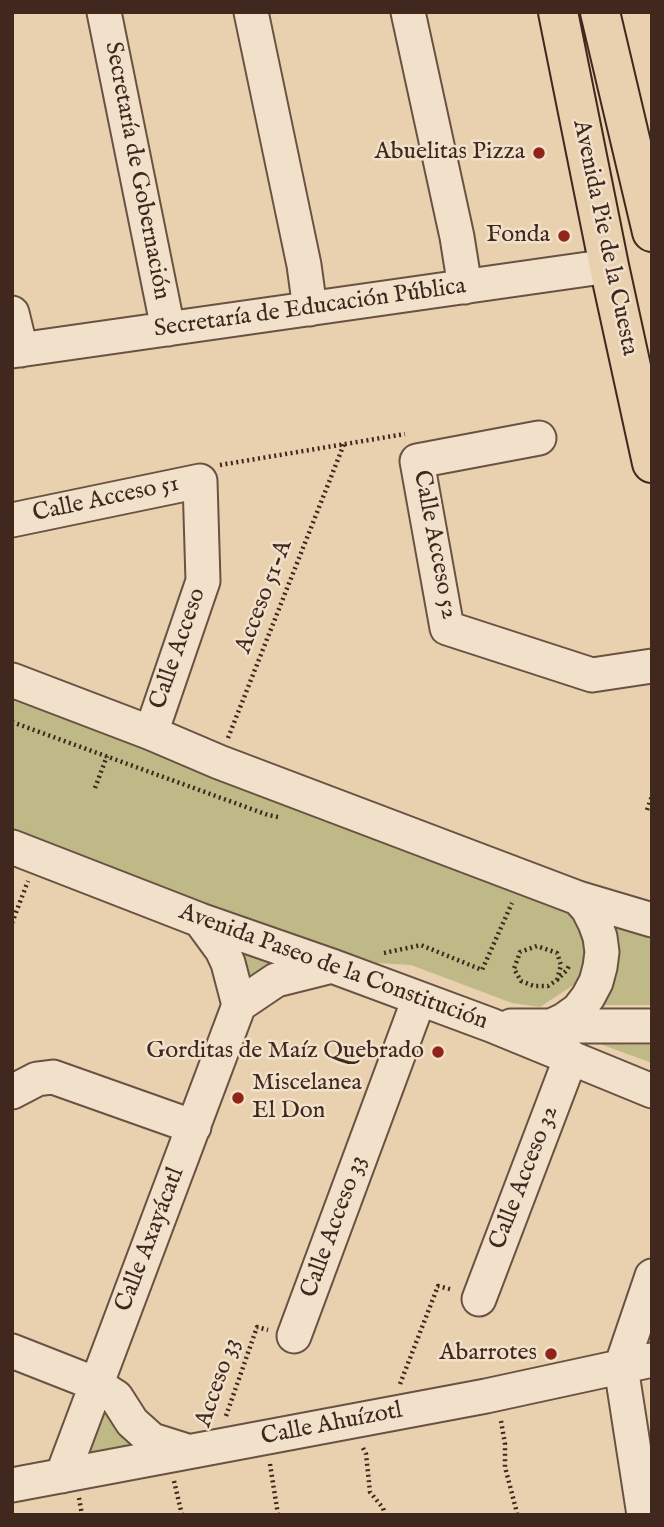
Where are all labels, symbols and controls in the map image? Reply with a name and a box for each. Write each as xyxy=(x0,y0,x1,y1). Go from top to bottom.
street label: Secretaría de Gobernación xyxy=(97,40,175,302)
street label: Avenida Pie de la Cuesta xyxy=(565,118,643,358)
place label: Abuelitas Pizza xyxy=(375,139,525,167)
marker: Abuelitas Pizza xyxy=(531,145,547,161)
place label: Fonda xyxy=(486,222,550,250)
marker: Fonda xyxy=(556,228,572,244)
street label: Secretaría de Educación Pública xyxy=(152,273,468,345)
street label: Calle Acceso 52 xyxy=(405,468,463,622)
street label: Calle Acceso 51 xyxy=(30,470,182,530)
street label: Acceso 51-A xyxy=(230,536,300,658)
street label: Calle Acceso xyxy=(145,585,213,713)
street label: Avenida Paseo de la Constitución xyxy=(175,899,491,1037)
place label: Gorditas de Maíz Quebrado xyxy=(146,1038,424,1066)
marker: Gorditas de Maíz Quebrado xyxy=(430,1044,446,1060)
place label: Miscelanea El Don xyxy=(252,1070,362,1126)
marker: Miscelanea El Don xyxy=(230,1090,246,1106)
street label: Calle Acceso 32 xyxy=(484,1102,566,1254)
street label: Calle Acceso 33 xyxy=(296,1152,374,1302)
street label: Calle Axayácatl xyxy=(110,1164,192,1316)
street label: Acceso 33 xyxy=(190,1335,248,1431)
place label: Abarrotes xyxy=(439,1340,537,1368)
marker: Abarrotes xyxy=(543,1346,559,1362)
street label: Calle Ahuízotl xyxy=(259,1397,405,1453)

